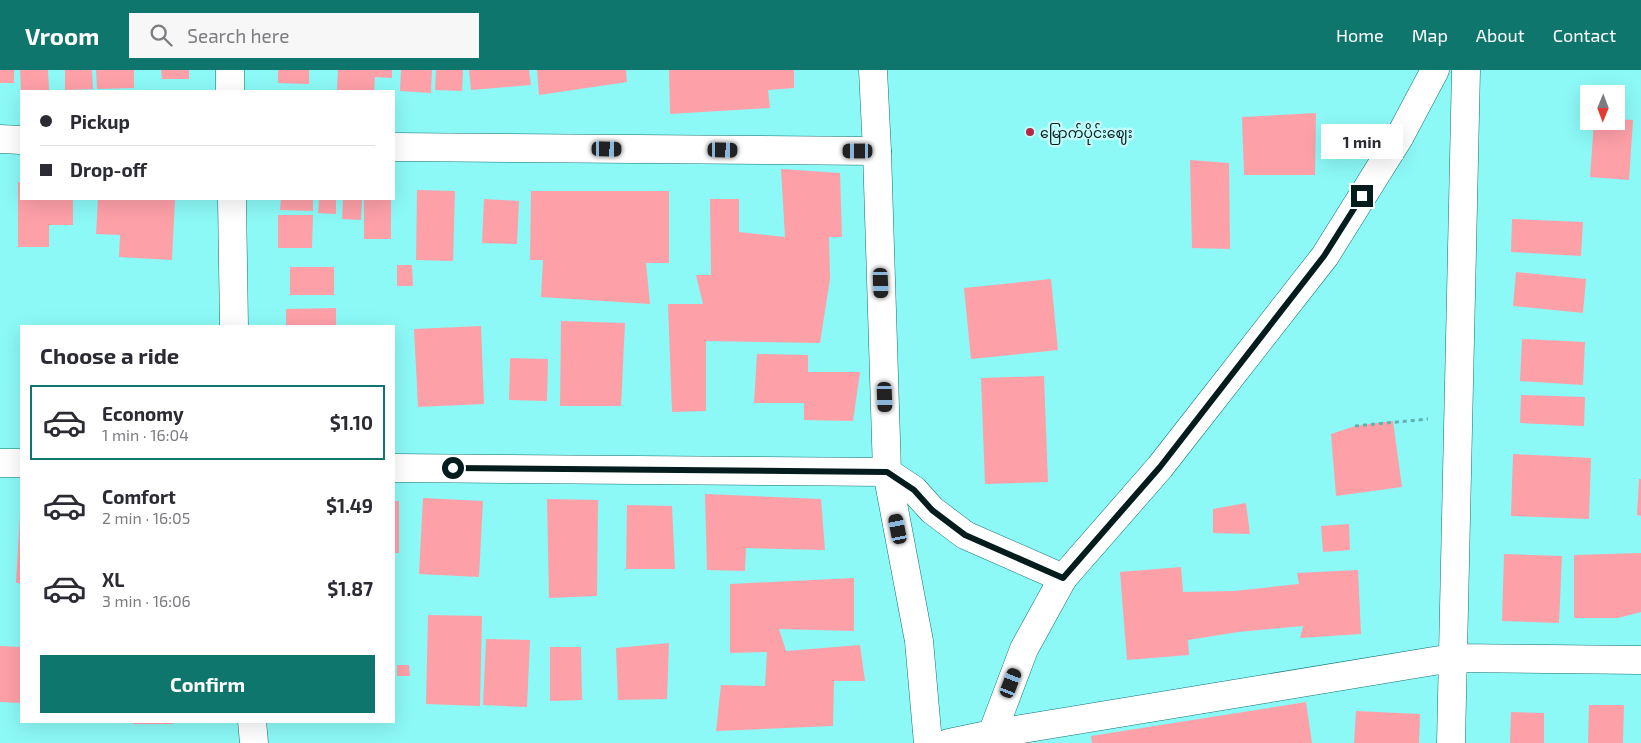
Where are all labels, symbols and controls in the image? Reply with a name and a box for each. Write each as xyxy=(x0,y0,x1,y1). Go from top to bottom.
search box xyxy=(129,13,479,58)
text: Vroom xyxy=(25,21,99,50)
icon: search xyxy=(147,21,175,49)
text: Search here xyxy=(187,24,289,47)
text: Home xyxy=(1336,24,1384,46)
text: Map xyxy=(1412,24,1448,46)
text: About xyxy=(1476,24,1525,46)
text: Contact xyxy=(1553,24,1616,46)
north arrow xyxy=(1580,85,1625,130)
map controls xyxy=(1580,85,1625,130)
text: Pickup xyxy=(70,110,130,133)
place label: မြောက်ပိုင်းဈေး xyxy=(1040,123,1133,145)
callout: 1 min xyxy=(1321,124,1403,158)
marker: မြောက်ပိုင်းဈေး xyxy=(1024,126,1036,138)
text: 1 min xyxy=(1343,132,1381,151)
car xyxy=(591,141,622,157)
car xyxy=(707,142,738,158)
car xyxy=(843,144,873,159)
text: Drop-off xyxy=(70,158,147,181)
route end xyxy=(1351,185,1373,207)
car xyxy=(872,268,889,298)
text: Choose a ride xyxy=(40,342,179,368)
car xyxy=(876,382,893,412)
icon: car xyxy=(42,400,87,445)
text: Economy xyxy=(102,402,184,425)
text: $1.10 xyxy=(330,411,373,434)
text: 1 min · 16:04 xyxy=(102,425,189,444)
route start xyxy=(442,457,464,479)
icon: car xyxy=(42,483,87,528)
text: Comfort xyxy=(102,485,176,508)
text: $1.49 xyxy=(326,494,373,517)
text: 2 min · 16:05 xyxy=(102,508,190,527)
car xyxy=(887,513,908,545)
icon: car xyxy=(42,566,87,611)
text: XL xyxy=(102,568,124,591)
text: $1.87 xyxy=(327,577,373,600)
text: 3 min · 16:06 xyxy=(102,591,191,610)
button: Confirm xyxy=(40,655,375,713)
car xyxy=(998,666,1023,700)

